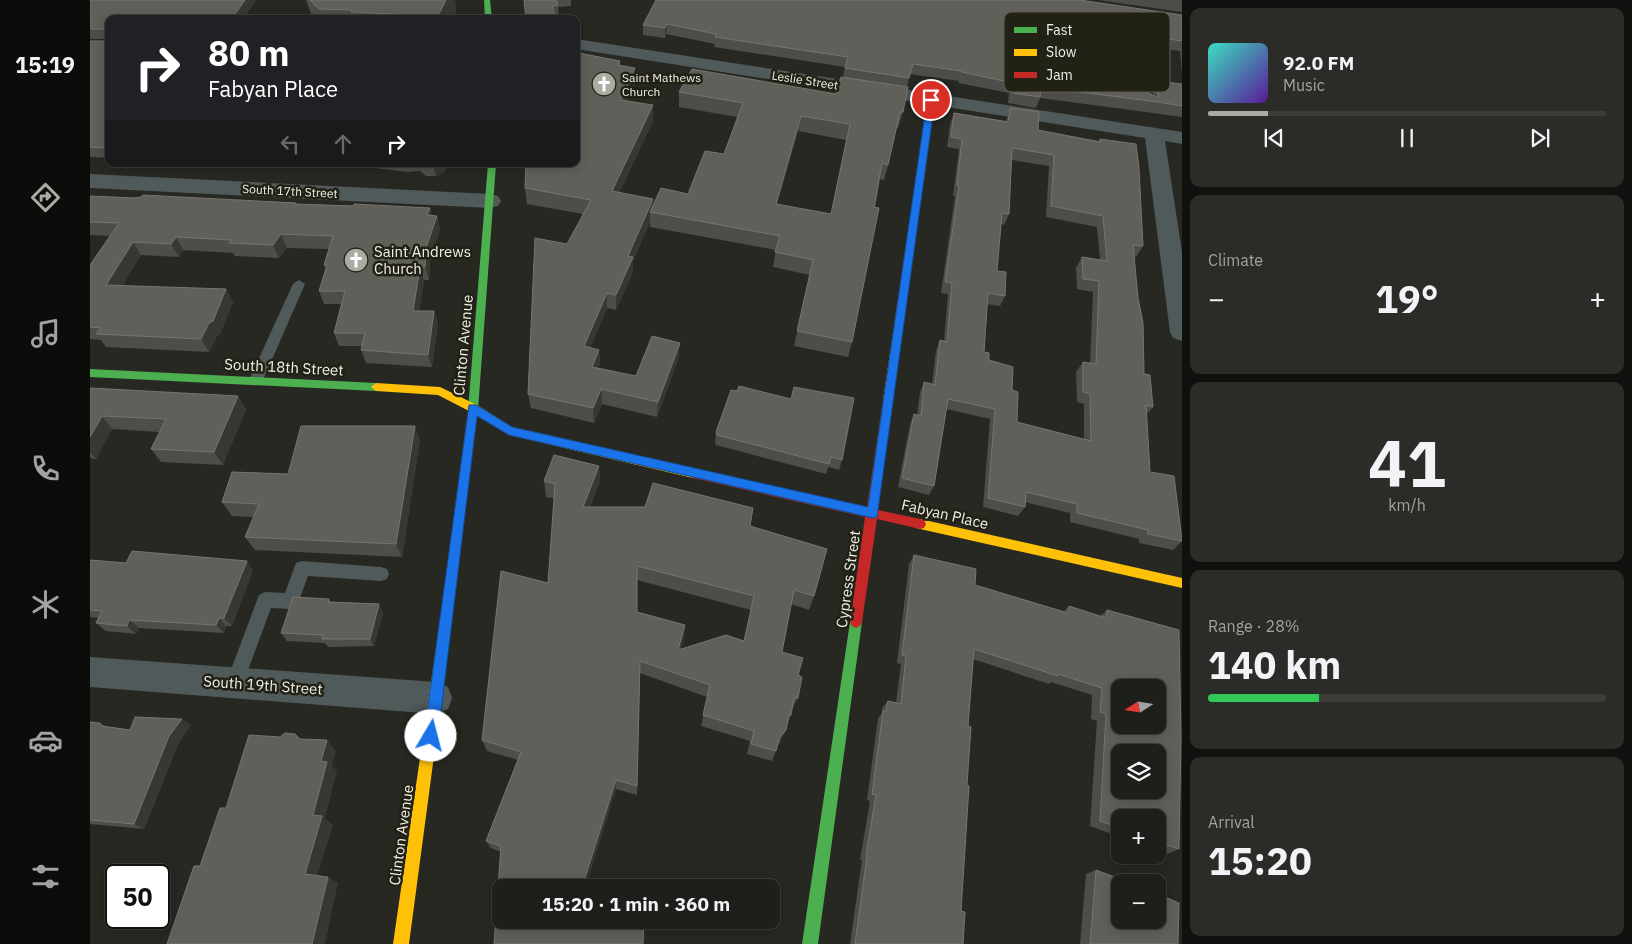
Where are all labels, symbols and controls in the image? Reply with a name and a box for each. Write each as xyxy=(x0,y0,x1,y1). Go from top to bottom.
legend xyxy=(1004,12,1170,92)
text: Fast xyxy=(1046,21,1072,39)
text: 80 m xyxy=(208,30,290,76)
icon: right xyxy=(125,35,190,100)
text: Slow xyxy=(1046,43,1077,61)
text: 15:19 xyxy=(15,50,75,79)
text: 92.0 FM xyxy=(1283,51,1354,75)
text: Jam xyxy=(1046,66,1073,84)
street label: Leslie Street xyxy=(771,67,839,93)
place label: Saint Mathews Church xyxy=(622,70,701,99)
church icon: Saint Mathews Church xyxy=(591,71,617,97)
text: Fabyan Place xyxy=(208,74,338,103)
text: Music xyxy=(1283,75,1325,95)
pin xyxy=(910,79,952,121)
icon: arrive xyxy=(917,86,945,114)
icon: previous xyxy=(1260,124,1288,152)
icon: pause xyxy=(1393,124,1421,152)
icon: next xyxy=(1526,124,1554,152)
icon: left xyxy=(276,130,304,158)
icon: ahead xyxy=(329,130,357,158)
icon: right xyxy=(382,130,410,158)
icon: directions xyxy=(28,180,63,215)
street label: South 17th Street xyxy=(242,181,338,201)
place label: Saint Andrews Church xyxy=(374,242,471,278)
church icon: Saint Andrews Church xyxy=(343,247,369,273)
text: Climate xyxy=(1208,250,1263,270)
text: 19° xyxy=(1375,274,1439,323)
text: − xyxy=(1208,280,1225,317)
text: + xyxy=(1589,280,1606,317)
street label: Clinton Avenue xyxy=(449,294,477,396)
icon: music xyxy=(28,316,63,351)
street label: South 18th Street xyxy=(224,354,344,380)
text: 41 xyxy=(1368,420,1446,505)
icon: phone xyxy=(28,451,63,486)
street label: Fabyan Place xyxy=(900,495,990,533)
text: km/h xyxy=(1388,495,1426,515)
street label: Cypress Street xyxy=(832,529,864,629)
icon: climate xyxy=(28,587,63,622)
text: Range · 28% xyxy=(1208,616,1300,636)
text: 140 km xyxy=(1208,640,1341,689)
street label: South 19th Street xyxy=(203,671,323,699)
north arrow xyxy=(1111,679,1166,734)
map controls xyxy=(1111,679,1166,929)
position arrow xyxy=(404,709,456,761)
icon: car xyxy=(28,723,63,758)
button: layers xyxy=(1111,744,1166,799)
street label: Clinton Avenue xyxy=(385,783,417,887)
button: + xyxy=(1111,809,1166,864)
text: Arrival xyxy=(1208,812,1255,832)
text: 15:20 xyxy=(1208,836,1312,885)
icon: filters xyxy=(28,859,63,894)
speed limit sign: 50 xyxy=(105,864,170,929)
button: − xyxy=(1111,874,1166,929)
text: 15:20 · 1 min · 360 m xyxy=(542,892,730,916)

